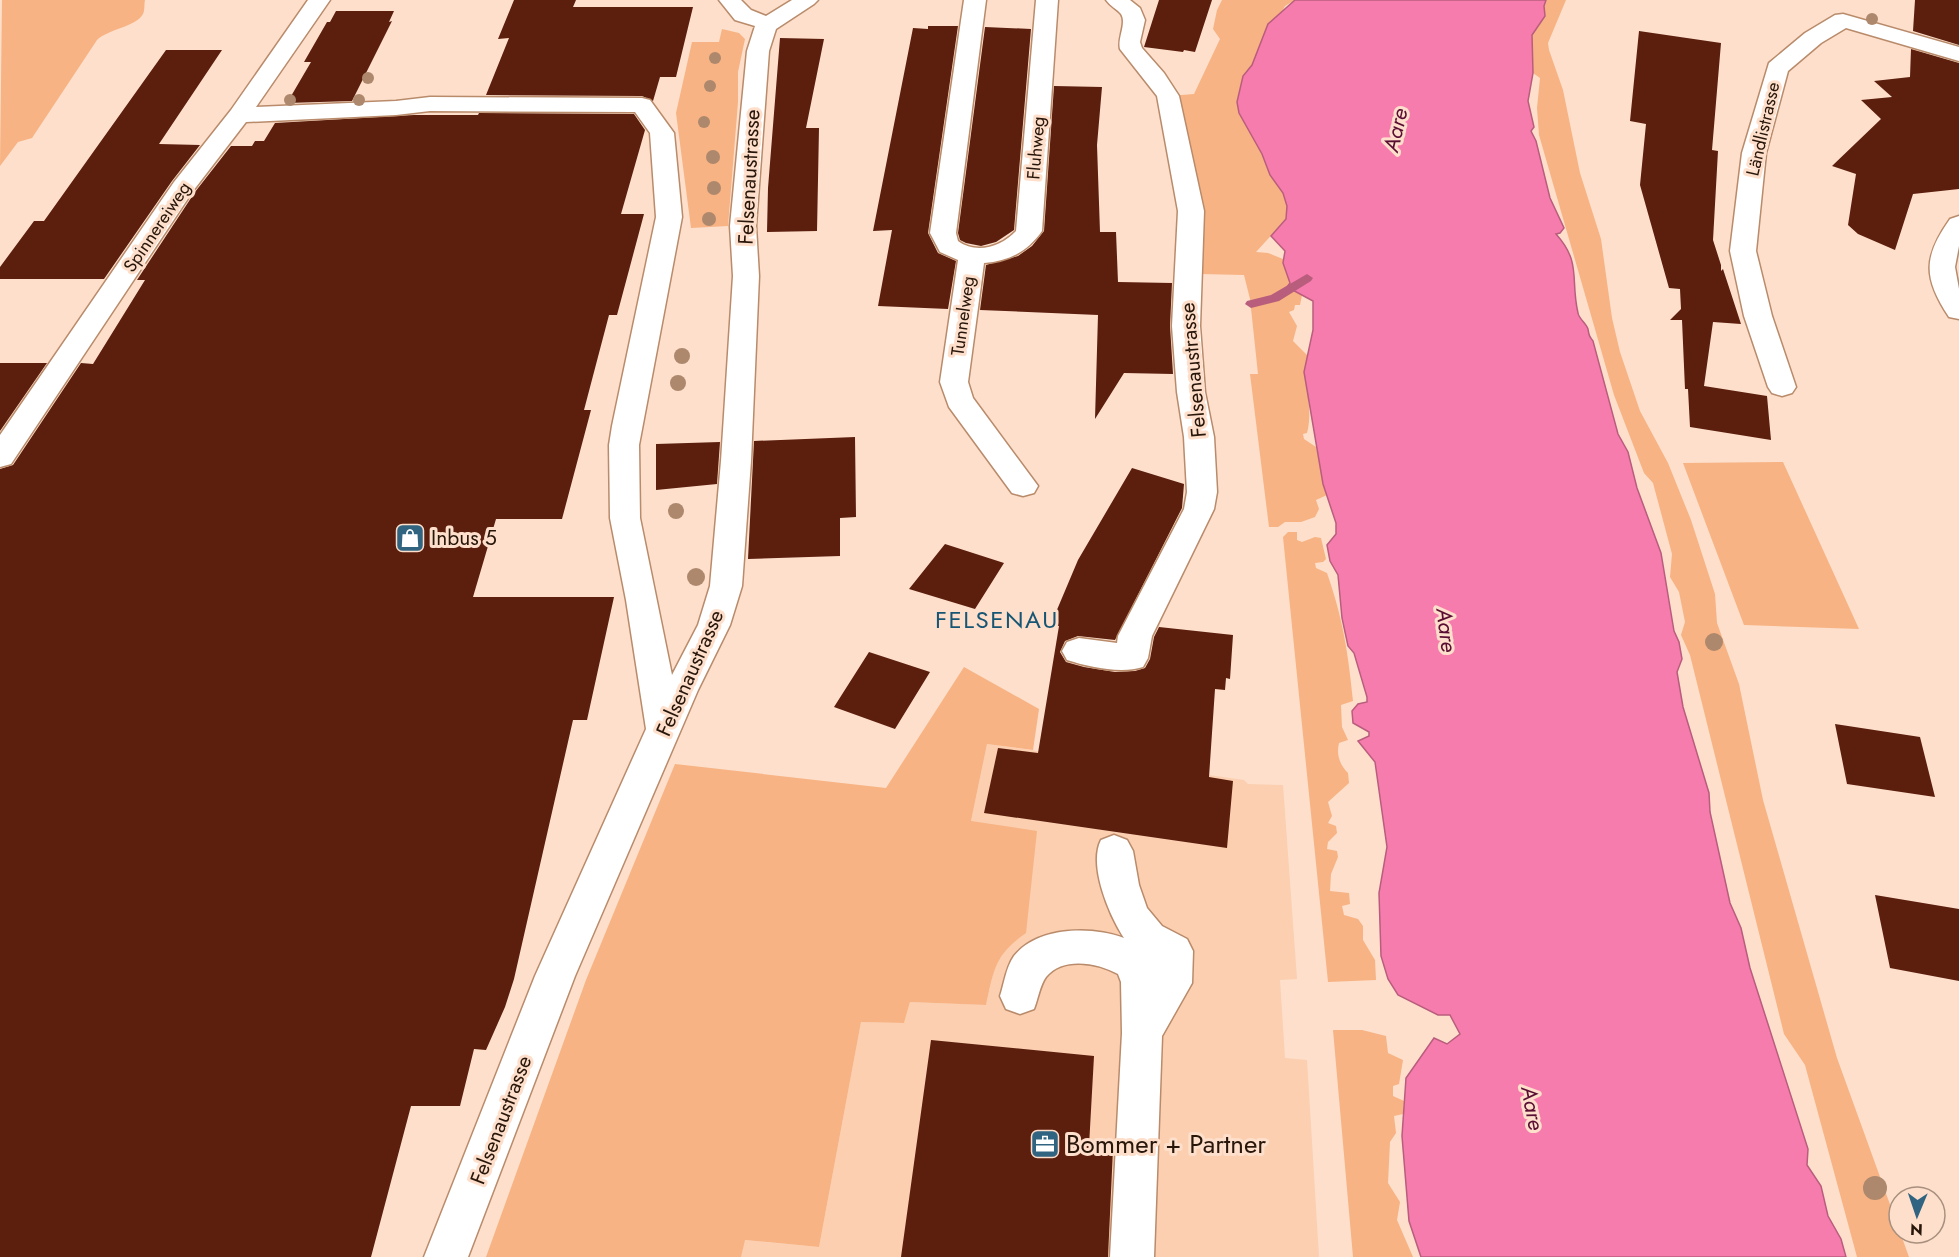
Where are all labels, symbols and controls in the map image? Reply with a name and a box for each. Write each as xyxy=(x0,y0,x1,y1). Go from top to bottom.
street label: Ländlistrasse xyxy=(1740,80,1786,178)
water label: Aare xyxy=(1374,105,1416,156)
street label: Felsenaustrasse xyxy=(730,108,768,245)
street label: Fluhweg xyxy=(1020,115,1052,181)
street label: Spinnereiweg xyxy=(117,176,197,278)
street label: Tunnelweg xyxy=(945,274,981,358)
street label: Felsenaustrasse xyxy=(1172,301,1214,439)
shop icon: Inbus 5 xyxy=(394,522,426,554)
place label: Inbus 5 xyxy=(431,523,497,553)
district label: FELSENAU xyxy=(935,602,1059,637)
street label: Felsenaustrasse xyxy=(649,605,731,741)
water label: Aare xyxy=(1428,605,1466,654)
street label: Felsenaustrasse xyxy=(463,1051,539,1189)
water label: Aare xyxy=(1513,1082,1553,1133)
place label: Bommer + Partner xyxy=(1066,1125,1266,1163)
office icon: Bommer + Partner xyxy=(1029,1128,1061,1160)
north arrow xyxy=(1887,1185,1947,1245)
text: N xyxy=(1910,1218,1923,1241)

